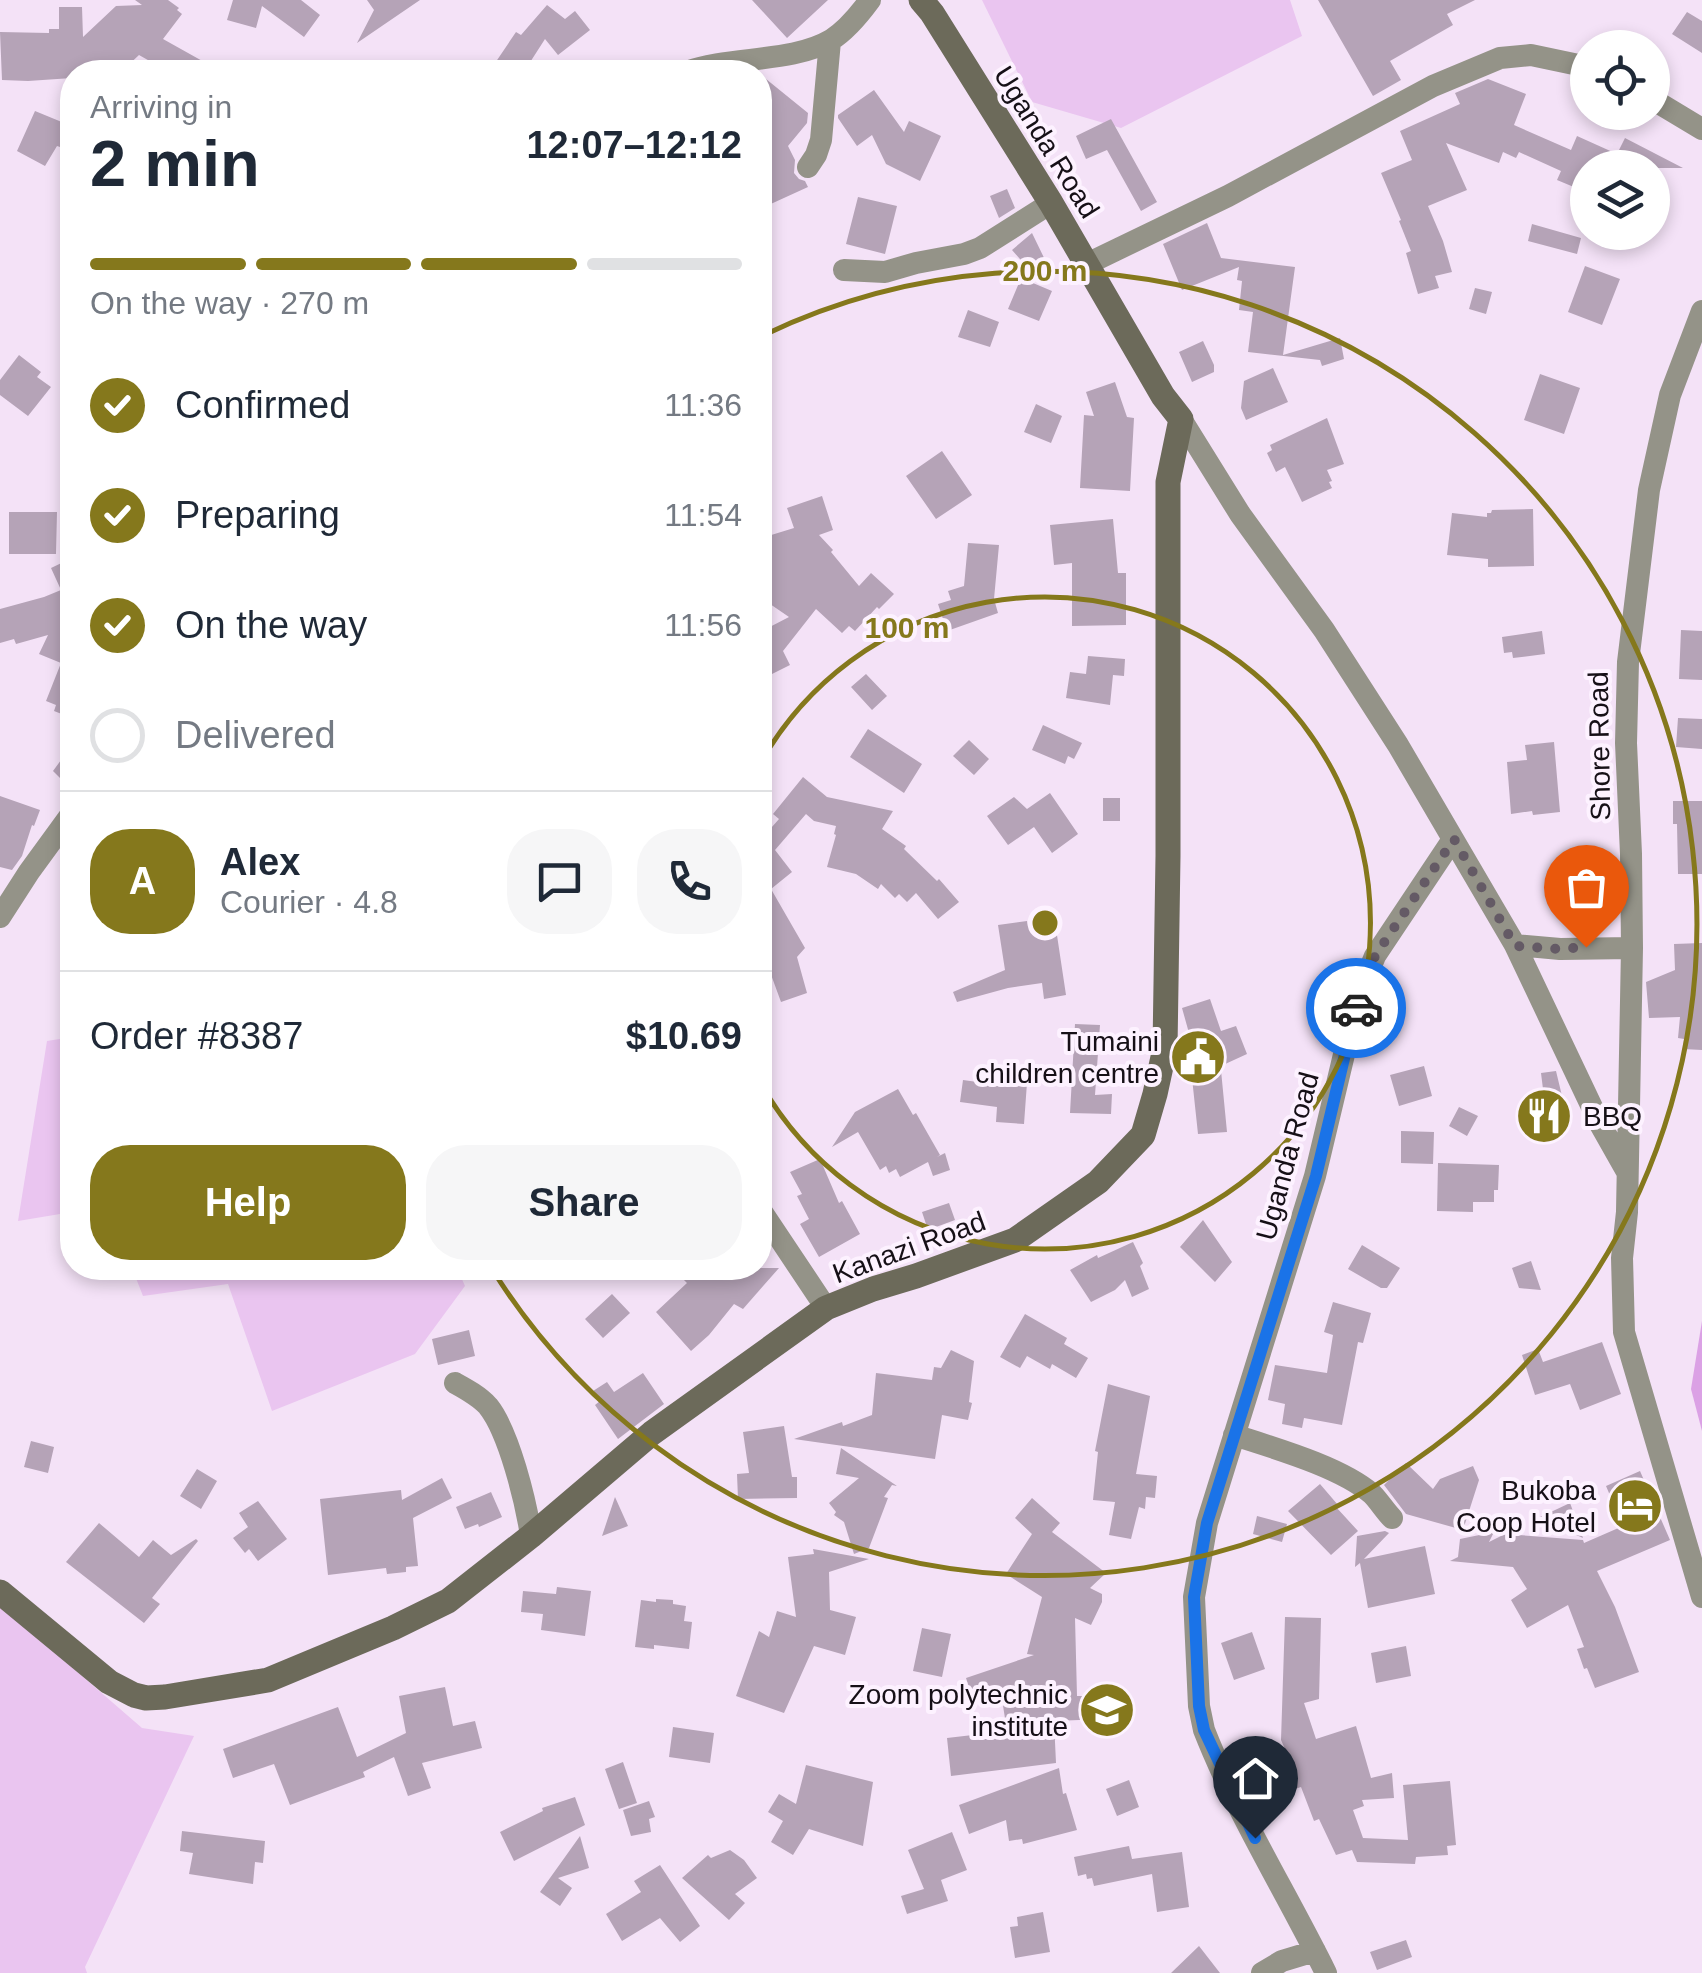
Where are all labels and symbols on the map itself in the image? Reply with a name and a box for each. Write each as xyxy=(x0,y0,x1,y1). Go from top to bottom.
street label: Uganda Road xyxy=(988,61,1106,224)
text: 200 m xyxy=(1002,254,1088,287)
text: 100 m xyxy=(864,611,950,644)
street label: Shore Road xyxy=(1583,671,1616,821)
pin xyxy=(1544,845,1629,948)
centre of rings xyxy=(1027,905,1063,941)
courier xyxy=(1306,958,1406,1058)
place label: Tumaini children centre xyxy=(975,1026,1159,1089)
public building icon: Tumaini children centre xyxy=(1168,1027,1228,1087)
street label: Uganda Road xyxy=(1250,1069,1325,1244)
restaurant icon: BBQ xyxy=(1514,1086,1574,1146)
place label: BBQ xyxy=(1583,1101,1642,1132)
street label: Kanazi Road xyxy=(829,1205,990,1289)
place label: Bukoba Coop Hotel xyxy=(1456,1475,1596,1538)
hotel icon: Bukoba Coop Hotel xyxy=(1605,1476,1665,1536)
place label: Zoom polytechnic institute xyxy=(849,1679,1068,1742)
school or university icon: Zoom polytechnic institute xyxy=(1077,1680,1137,1740)
pin xyxy=(1213,1736,1298,1839)

